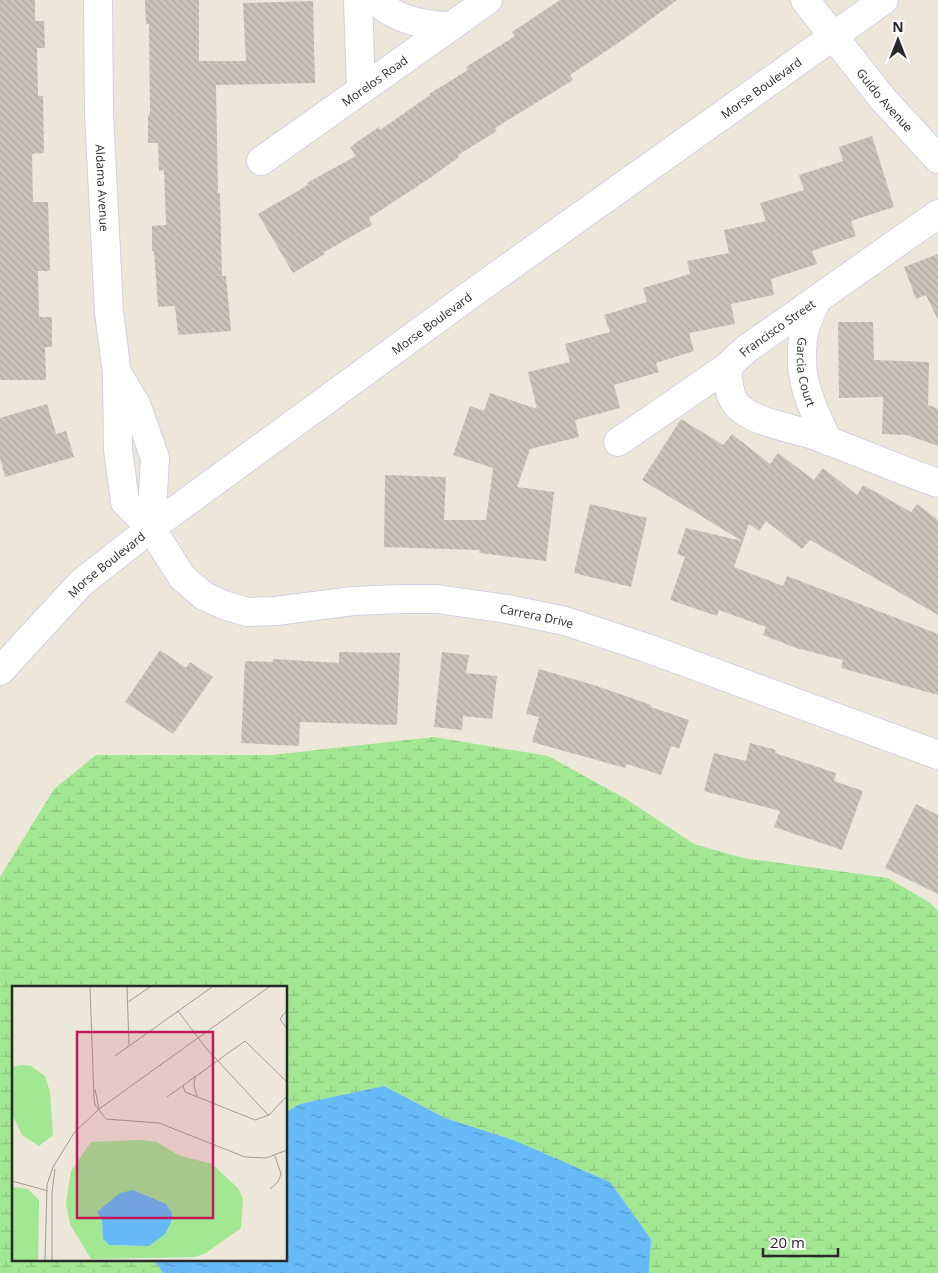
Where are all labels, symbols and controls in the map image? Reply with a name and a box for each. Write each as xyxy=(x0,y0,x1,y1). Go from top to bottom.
north arrow xyxy=(873,15,923,65)
text: N xyxy=(892,17,904,36)
street label: Morelos Road xyxy=(338,51,411,110)
street label: Morse Boulevard xyxy=(717,53,805,122)
street label: Guido Avenue xyxy=(853,64,917,135)
street label: Aldama Avenue xyxy=(92,144,113,232)
street label: Morse Boulevard xyxy=(388,288,475,358)
street label: Francisco Street xyxy=(735,295,818,360)
street label: Garcia Court xyxy=(793,336,820,409)
street label: Morse Boulevard xyxy=(64,527,149,601)
street label: Carrera Drive xyxy=(499,600,576,632)
inset map xyxy=(12,986,288,1260)
scale bar xyxy=(763,1226,838,1258)
text: 20 m xyxy=(770,1232,805,1252)

